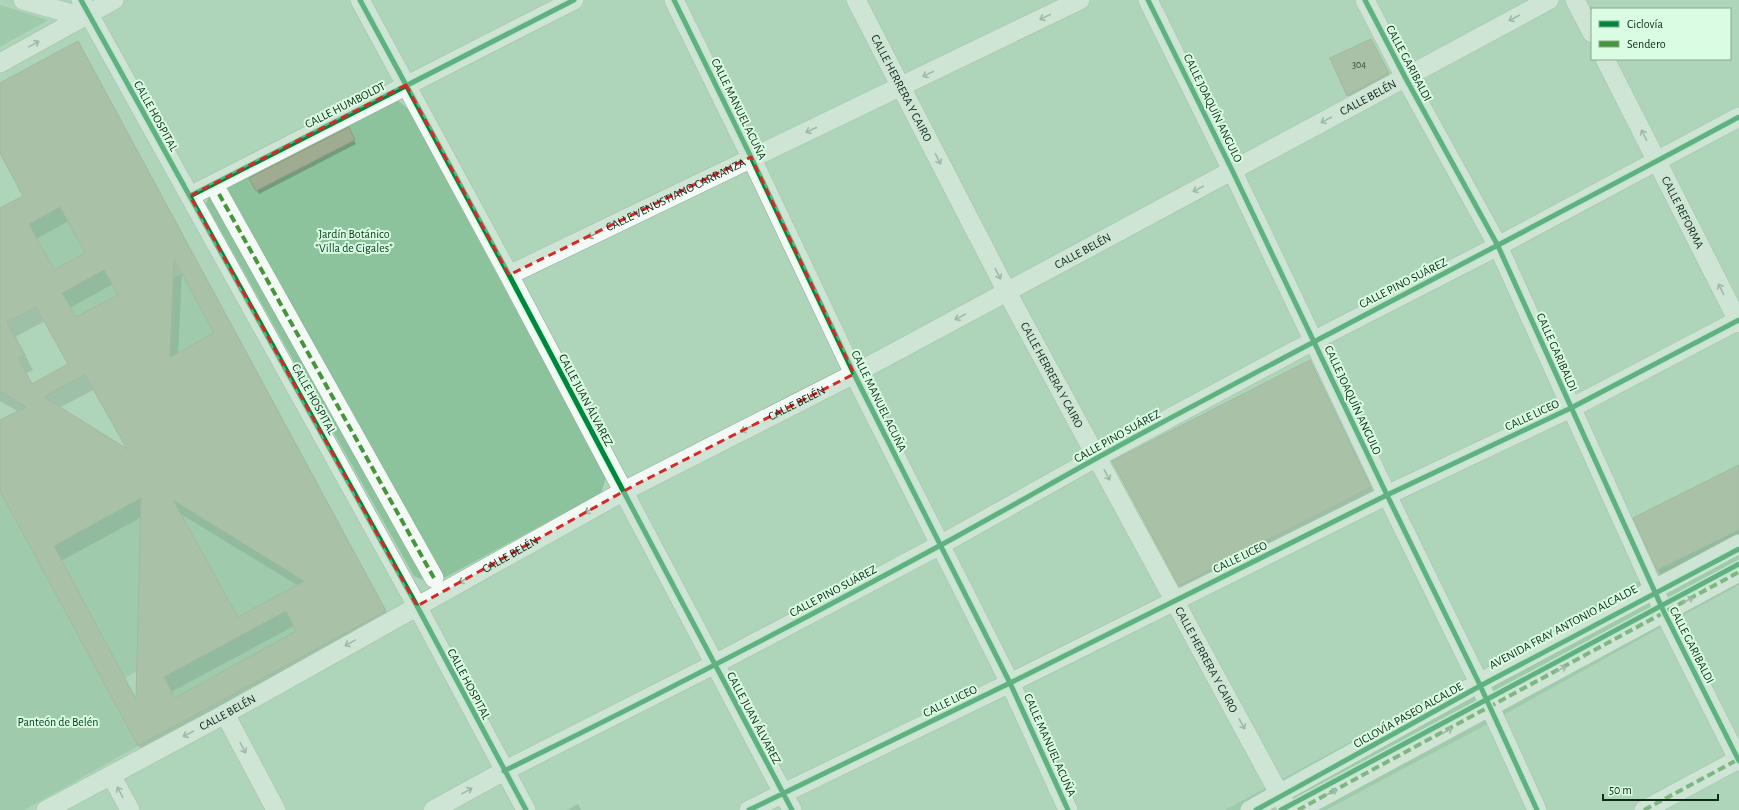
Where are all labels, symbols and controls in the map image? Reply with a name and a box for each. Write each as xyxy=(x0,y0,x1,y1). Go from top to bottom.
legend xyxy=(1591,8,1731,60)
one-way arrow xyxy=(1039,14,1051,21)
one-way arrow xyxy=(1508,15,1520,23)
text: Ciclovía xyxy=(1627,18,1663,30)
street label: CALLE GARIBALDI xyxy=(1384,23,1434,103)
street label: CALLE HERRERA Y CAIRO xyxy=(869,32,934,144)
text: Sendero xyxy=(1627,38,1666,50)
one-way arrow xyxy=(28,39,40,47)
street label: CALLE JOAQUÍN ANGULO xyxy=(1181,51,1246,165)
street label: CALLE MANUEL ACUÑA xyxy=(709,55,771,162)
house number: 304 xyxy=(1352,60,1366,70)
one-way arrow xyxy=(923,71,935,78)
street label: CALLE BELÉN xyxy=(1338,77,1398,117)
street label: CALLE HOSPITAL xyxy=(132,79,180,153)
street label: CALLE HUMBOLDT xyxy=(303,80,387,130)
one-way arrow xyxy=(1320,117,1332,124)
one-way arrow xyxy=(805,127,817,134)
one-way arrow xyxy=(1640,129,1647,141)
one-way arrow xyxy=(935,153,943,165)
street label: CALLE VENUSTIANO CARRANZA xyxy=(604,156,747,233)
street label: CALLE REFORMA xyxy=(1660,174,1706,251)
one-way arrow xyxy=(1192,186,1204,193)
park label: Jardín Botánico “Villa de Cigales” xyxy=(315,228,393,254)
one-way arrow xyxy=(587,231,599,239)
street label: CALLE BELÉN xyxy=(1052,231,1113,271)
street label: CALLE PINO SUÁREZ xyxy=(1357,255,1449,310)
one-way arrow xyxy=(995,268,1003,280)
one-way arrow xyxy=(1717,283,1725,295)
street label: CALLE GARIBALDI xyxy=(1534,311,1580,393)
one-way arrow xyxy=(955,314,967,321)
street label: CALLE HERRERA Y CAIRO xyxy=(1018,320,1086,430)
street label: CALLE JOAQUÍN ANGULO xyxy=(1321,343,1385,457)
street label: CALLE MANUEL ACUÑA xyxy=(849,347,911,454)
street label: CALLE JUAN ÁLVAREZ xyxy=(557,351,616,448)
street label: CALLE HOSPITAL xyxy=(290,362,338,436)
street label: CALLE BELÉN xyxy=(766,384,827,423)
street label: CALLE LICEO xyxy=(1503,397,1561,433)
street label: CALLE PINO SUÁREZ xyxy=(1071,406,1162,465)
one-way arrow xyxy=(740,426,752,433)
one-way arrow xyxy=(1103,469,1111,481)
one-way arrow xyxy=(584,506,596,514)
street label: CALLE BELÉN xyxy=(480,534,540,575)
street label: CALLE LICEO xyxy=(1211,539,1269,575)
street label: CALLE PINO SUÁREZ xyxy=(787,562,878,619)
one-way arrow xyxy=(458,577,470,584)
street label: AVENIDA FRAY ANTONIO ALCALDE xyxy=(1487,583,1639,671)
one-way arrow xyxy=(1682,595,1694,603)
street label: CALLE HERRERA Y CAIRO xyxy=(1173,605,1240,715)
street label: CALLE GARIBALDI xyxy=(1668,605,1716,685)
one-way arrow xyxy=(345,640,357,648)
street label: CALLE HOSPITAL xyxy=(445,646,493,722)
one-way arrow xyxy=(1555,664,1567,672)
street label: CALLE JUAN ÁLVAREZ xyxy=(725,669,784,766)
street label: CICLOVÍA PASEO ALCALDE xyxy=(1351,679,1465,750)
street label: CALLE LICEO xyxy=(921,683,979,719)
street label: CALLE MANUEL ACUÑA xyxy=(1022,691,1080,798)
street label: CALLE BELÉN xyxy=(197,692,258,733)
park label: Panteón de Belén xyxy=(18,716,98,728)
one-way arrow xyxy=(1239,718,1247,730)
one-way arrow xyxy=(1441,726,1453,734)
one-way arrow xyxy=(182,730,194,738)
one-way arrow xyxy=(240,742,248,754)
scale bar xyxy=(1603,776,1718,802)
text: 50 m xyxy=(1609,784,1632,796)
one-way arrow xyxy=(116,787,124,799)
one-way arrow xyxy=(461,787,473,795)
one-way arrow xyxy=(1326,787,1338,795)

